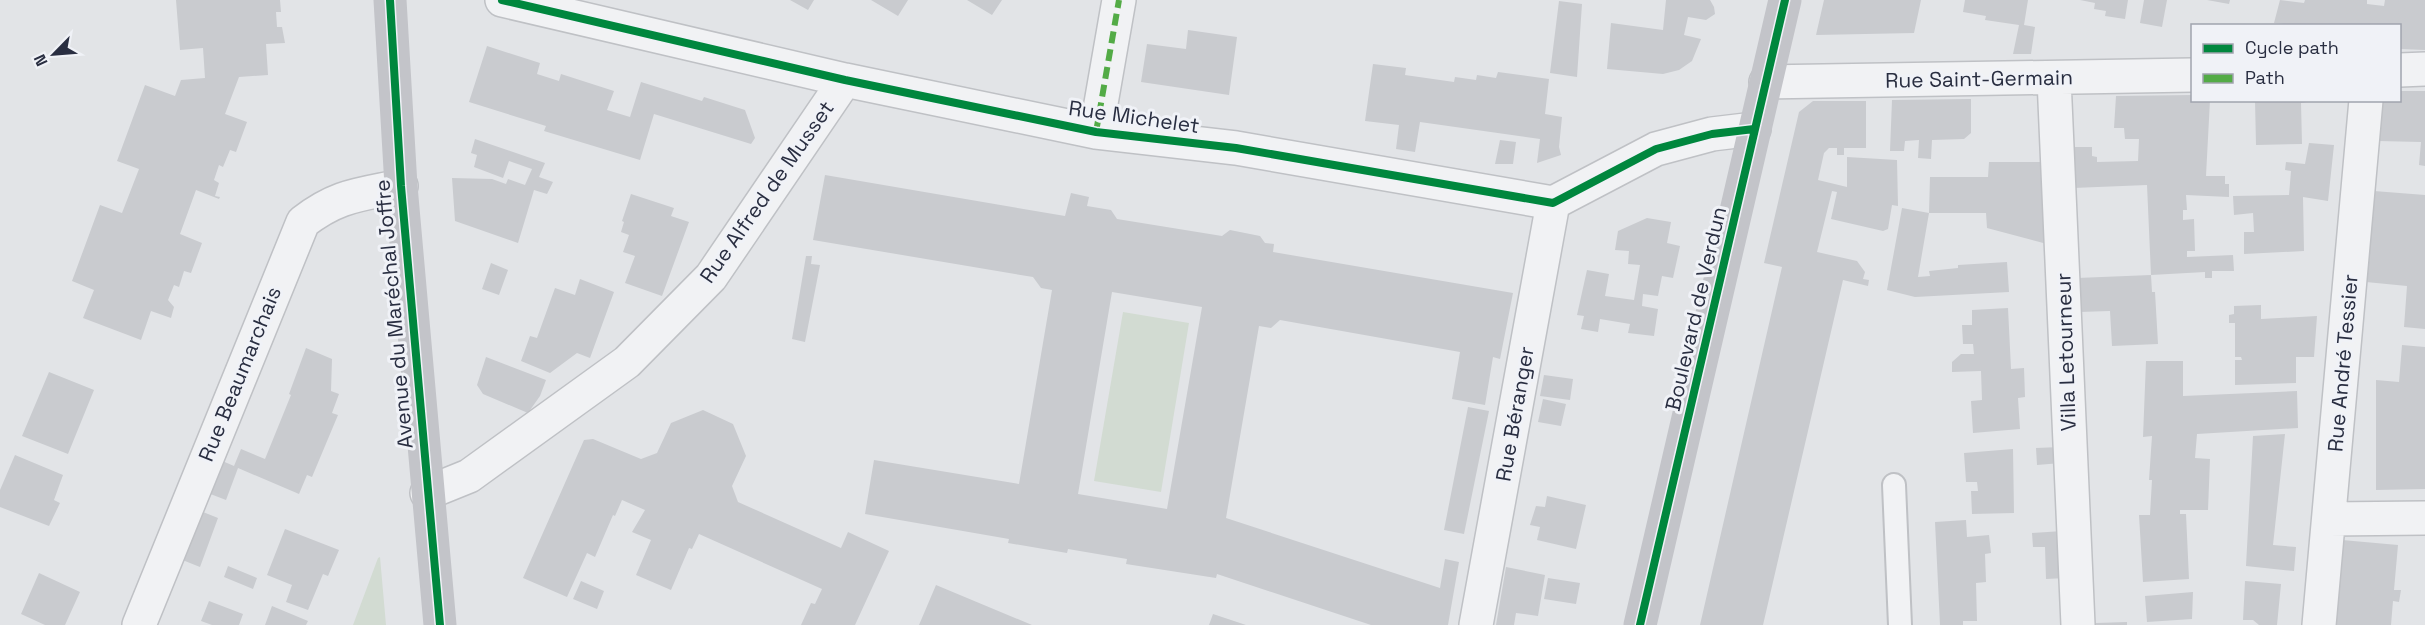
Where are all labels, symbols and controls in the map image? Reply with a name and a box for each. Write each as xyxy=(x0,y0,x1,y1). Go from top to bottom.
north arrow xyxy=(24,24,84,84)
legend xyxy=(2191,24,2401,102)
text: Cycle path xyxy=(2245,36,2339,59)
text: N xyxy=(29,51,53,69)
street label: Rue Saint-Germain xyxy=(1885,63,2073,94)
text: Path xyxy=(2245,66,2285,89)
street label: Rue Michelet xyxy=(1067,94,1201,139)
street label: Rue Alfred de Musset xyxy=(693,95,840,288)
street label: Avenue du Maréchal Joffre xyxy=(368,178,419,450)
street label: Boulevard de Verdun xyxy=(1659,204,1732,414)
street label: Villa Letourneur xyxy=(2049,272,2082,432)
street label: Rue André Tessier xyxy=(2321,273,2364,453)
street label: Rue Beaumarchais xyxy=(192,282,287,465)
street label: Rue Béranger xyxy=(1489,344,1540,484)

